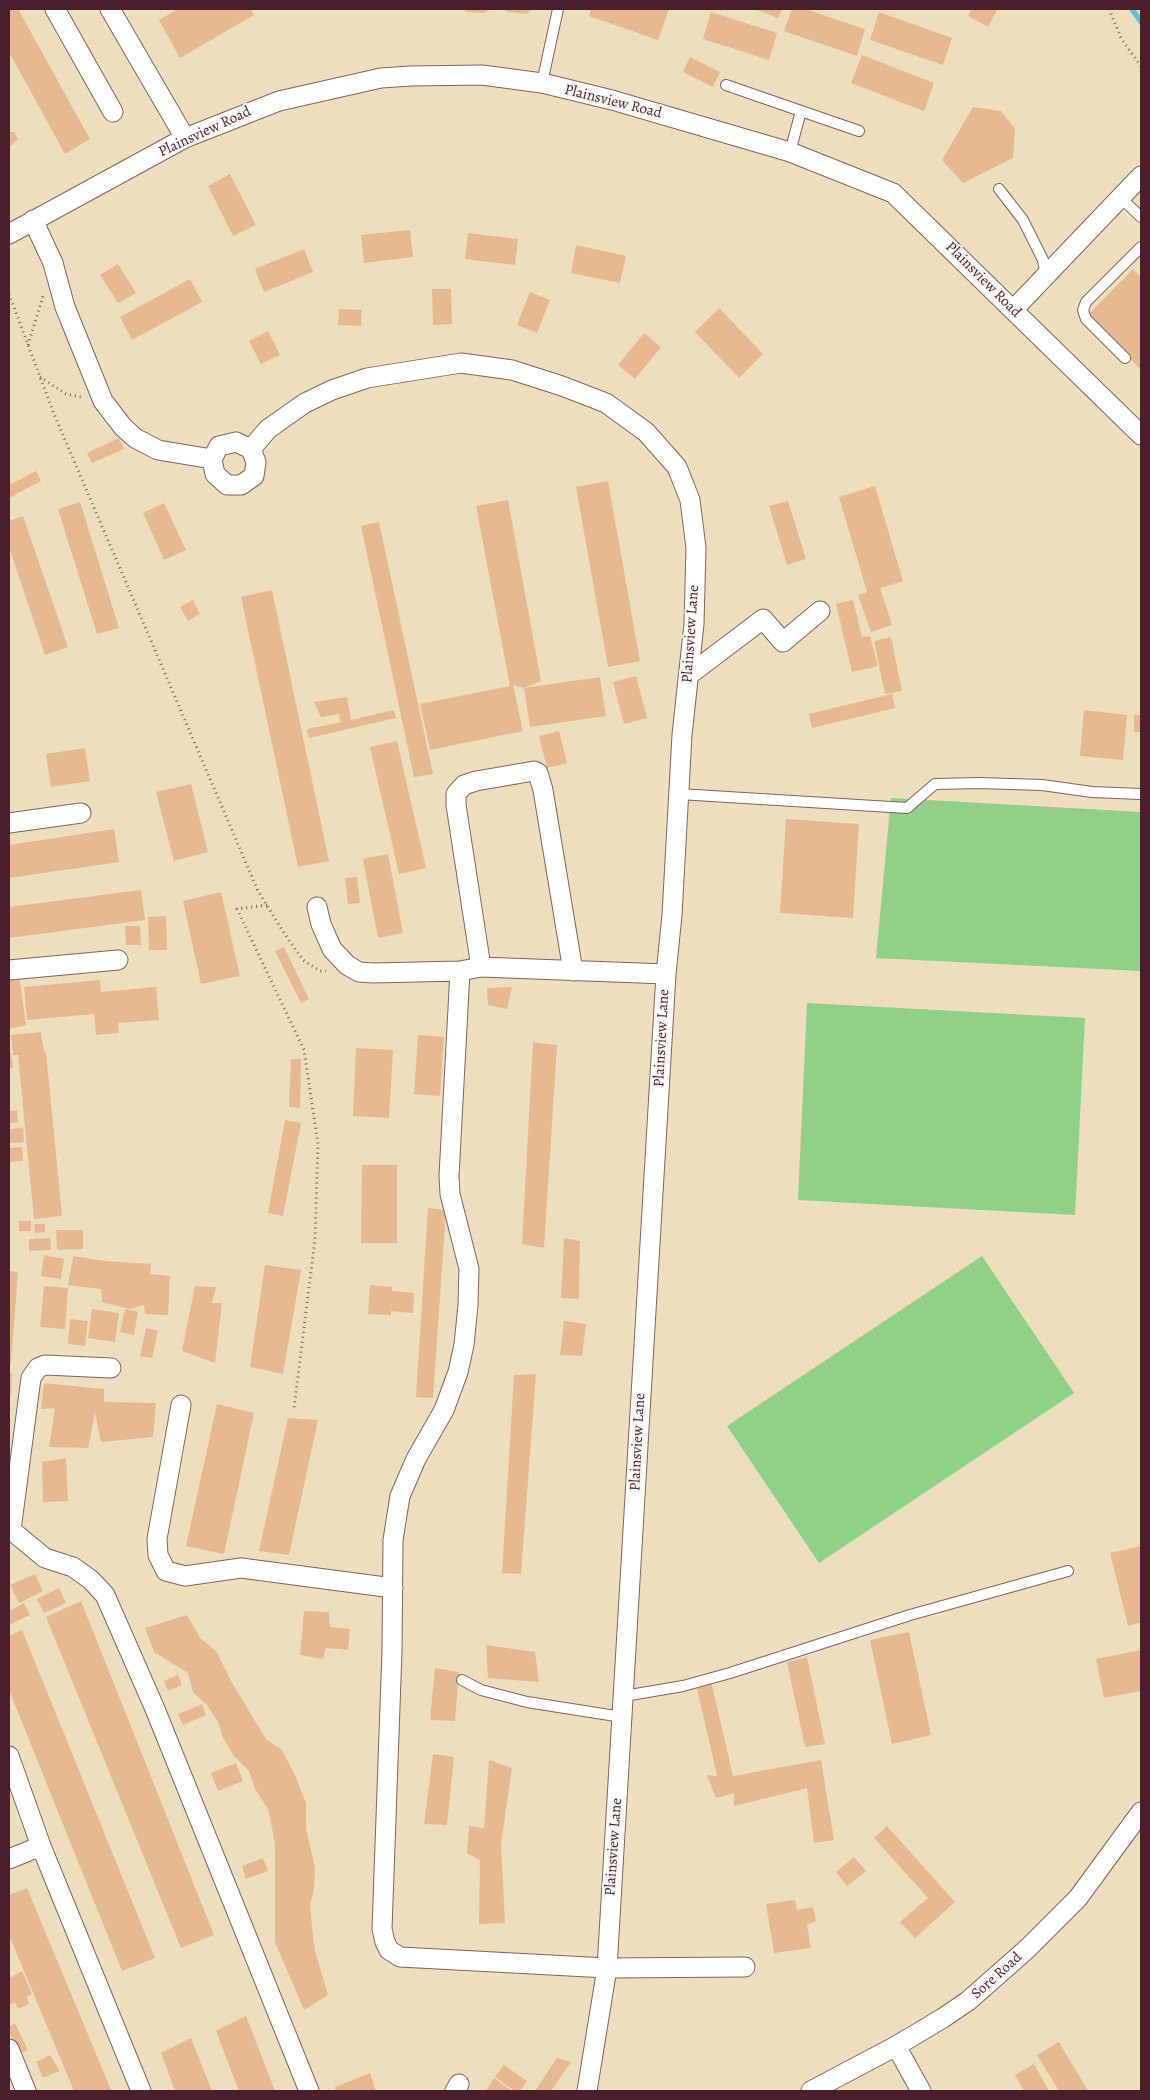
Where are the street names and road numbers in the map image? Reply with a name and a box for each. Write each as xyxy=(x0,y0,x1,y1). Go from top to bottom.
street label: Plainsview Road xyxy=(562,81,664,123)
street label: Plainsview Road xyxy=(156,103,254,161)
street label: Plainsview Road xyxy=(941,238,1025,322)
street label: Plainsview Lane xyxy=(679,584,703,684)
street label: Plainsview Lane xyxy=(650,989,674,1087)
street label: Plainsview Lane xyxy=(626,1393,650,1491)
street label: Plainsview Lane xyxy=(602,1797,626,1897)
street label: Sore Road xyxy=(968,1949,1026,2003)

